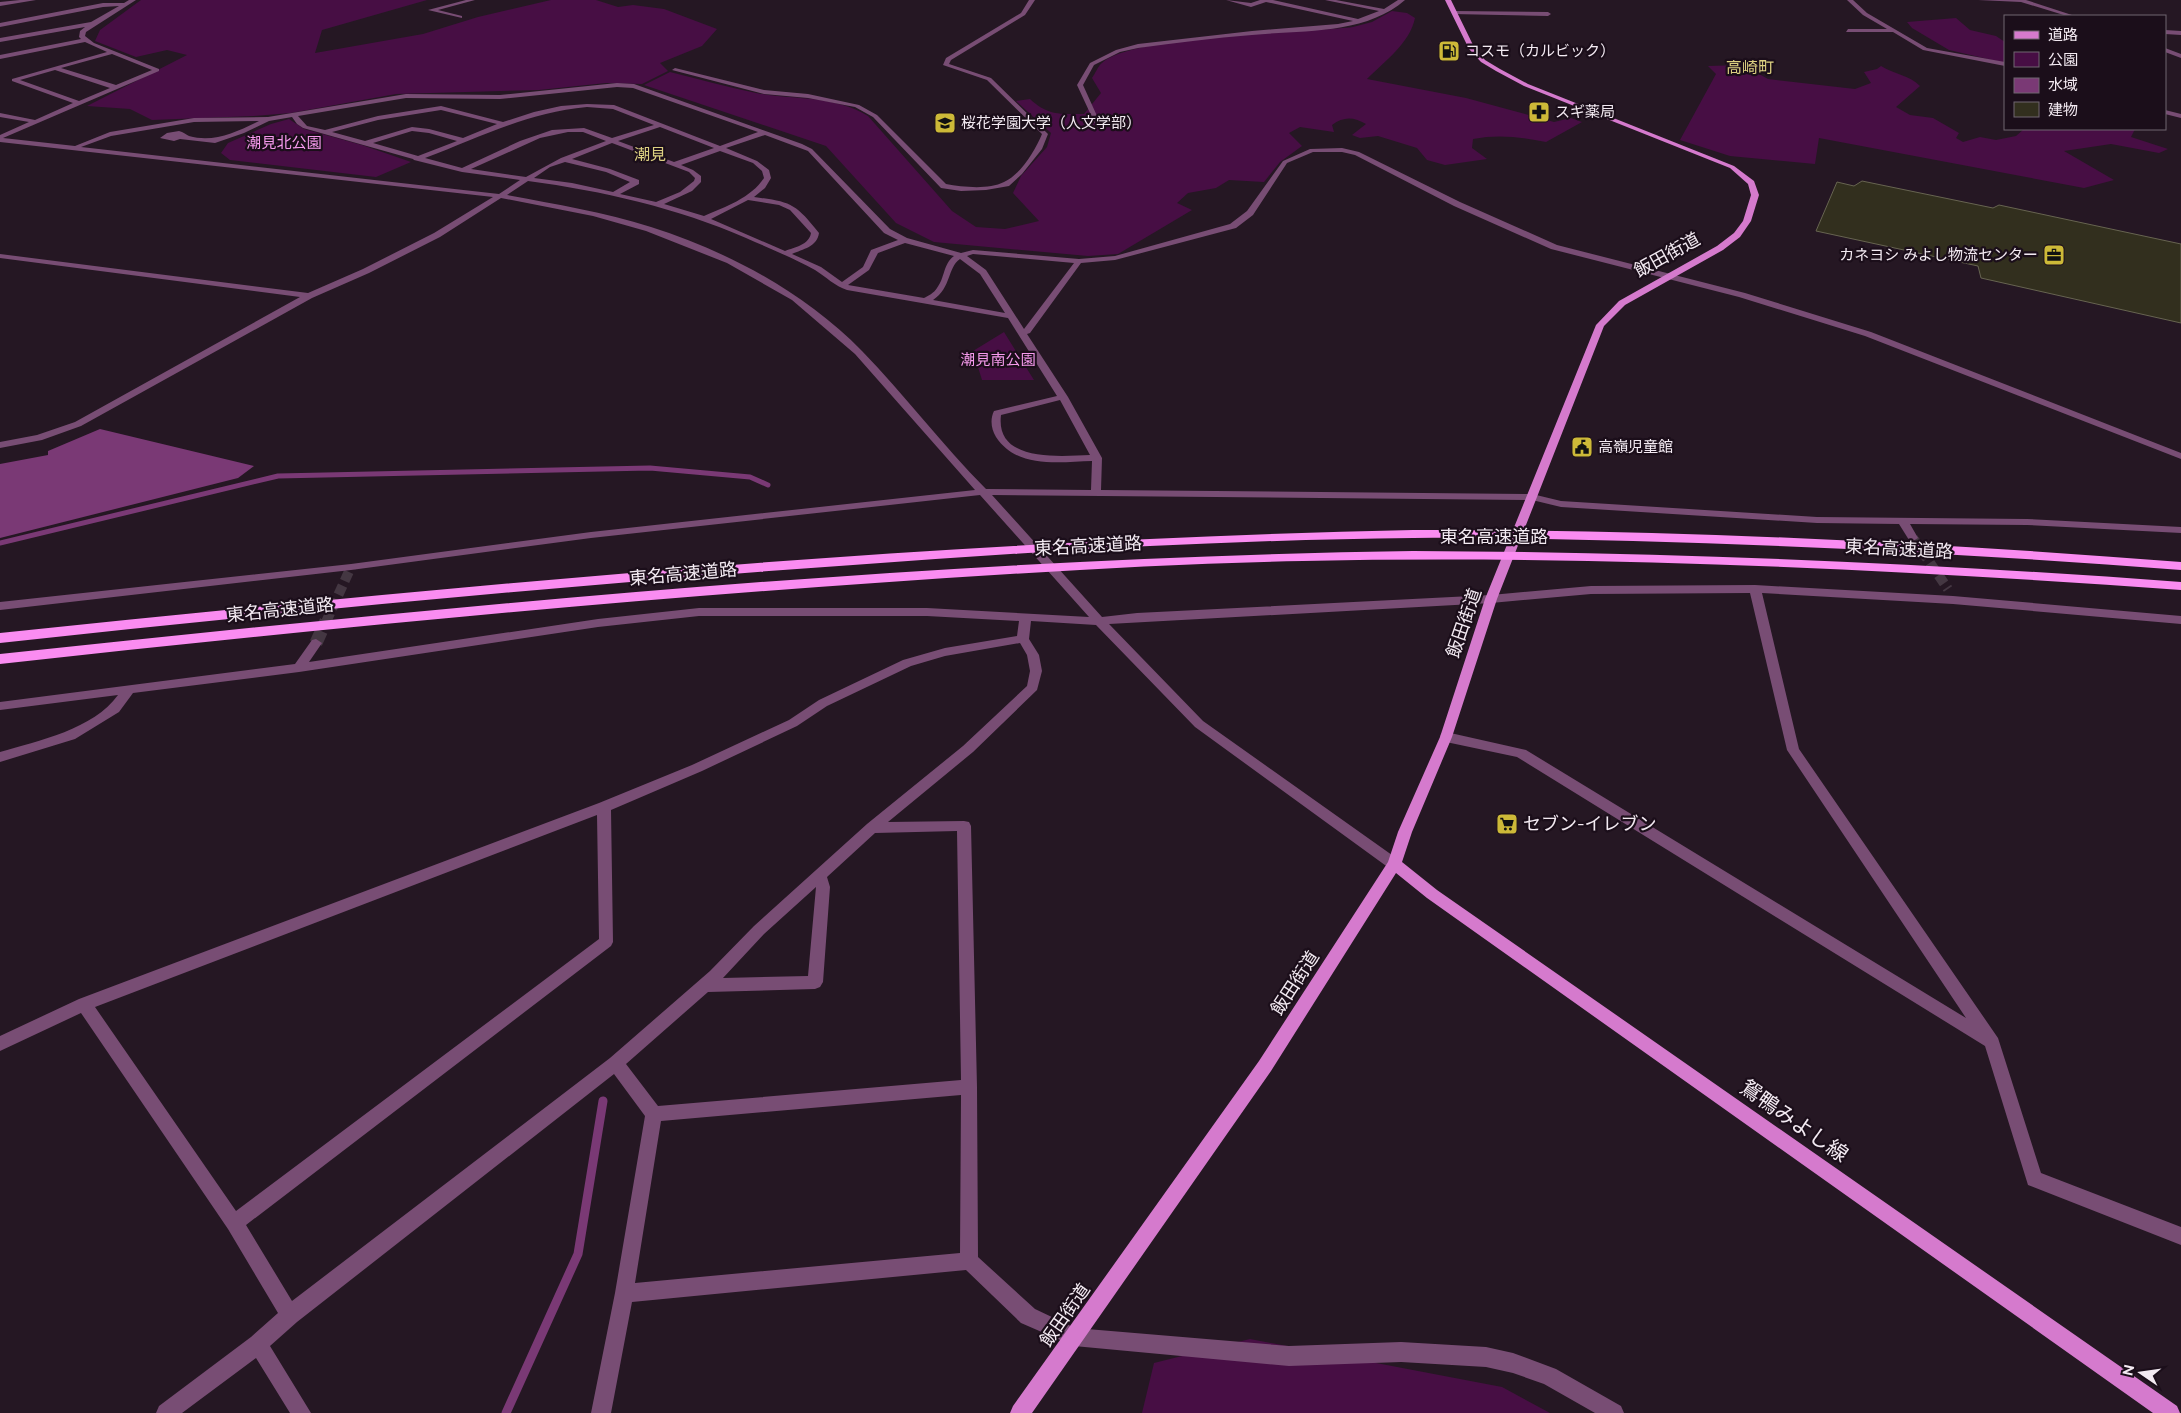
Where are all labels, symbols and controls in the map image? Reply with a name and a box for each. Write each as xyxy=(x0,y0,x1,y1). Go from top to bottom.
legend xyxy=(2004,15,2166,130)
text: 道路 xyxy=(2048,26,2078,44)
fuel station icon: コスモ（カルビック） xyxy=(1437,39,1461,63)
place label: コスモ（カルビック） xyxy=(1465,42,1615,60)
text: 公園 xyxy=(2048,51,2078,69)
district label: 高崎町 xyxy=(1726,58,1774,77)
text: 水域 xyxy=(2048,76,2078,94)
pharmacy icon: スギ薬局 xyxy=(1527,100,1551,124)
text: 建物 xyxy=(2048,101,2078,119)
place label: スギ薬局 xyxy=(1555,103,1615,121)
school or university icon: 桜花学園大学（人文学部） xyxy=(933,111,957,135)
place label: 桜花学園大学（人文学部） xyxy=(961,114,1141,132)
park label: 潮見北公園 xyxy=(246,134,322,152)
district label: 潮見 xyxy=(634,145,666,164)
street label: 飯田街道 xyxy=(1630,228,1703,281)
office icon: カネヨシ みよし物流センター xyxy=(2042,243,2066,267)
place label: カネヨシ みよし物流センター xyxy=(1839,246,2038,264)
park label: 潮見南公園 xyxy=(960,351,1036,369)
public building icon: 高嶺児童館 xyxy=(1570,435,1594,459)
place label: 高嶺児童館 xyxy=(1598,438,1673,456)
street label: 東名高速道路 xyxy=(1440,526,1548,547)
street label: 東名高速道路 xyxy=(1033,532,1142,559)
street label: 東名高速道路 xyxy=(1845,535,1954,562)
street label: 東名高速道路 xyxy=(628,558,738,589)
street label: 飯田街道 xyxy=(1442,585,1485,660)
street label: 東名高速道路 xyxy=(225,593,335,626)
supermarket icon: セブン-イレブン xyxy=(1495,812,1519,836)
place label: セブン-イレブン xyxy=(1523,813,1657,834)
street label: 飯田街道 xyxy=(1266,947,1323,1019)
street label: 鴛鴨みよし線 xyxy=(1736,1074,1853,1167)
street label: 飯田街道 xyxy=(1035,1279,1094,1350)
north arrow xyxy=(2116,1348,2166,1398)
text: N xyxy=(2119,1363,2137,1377)

